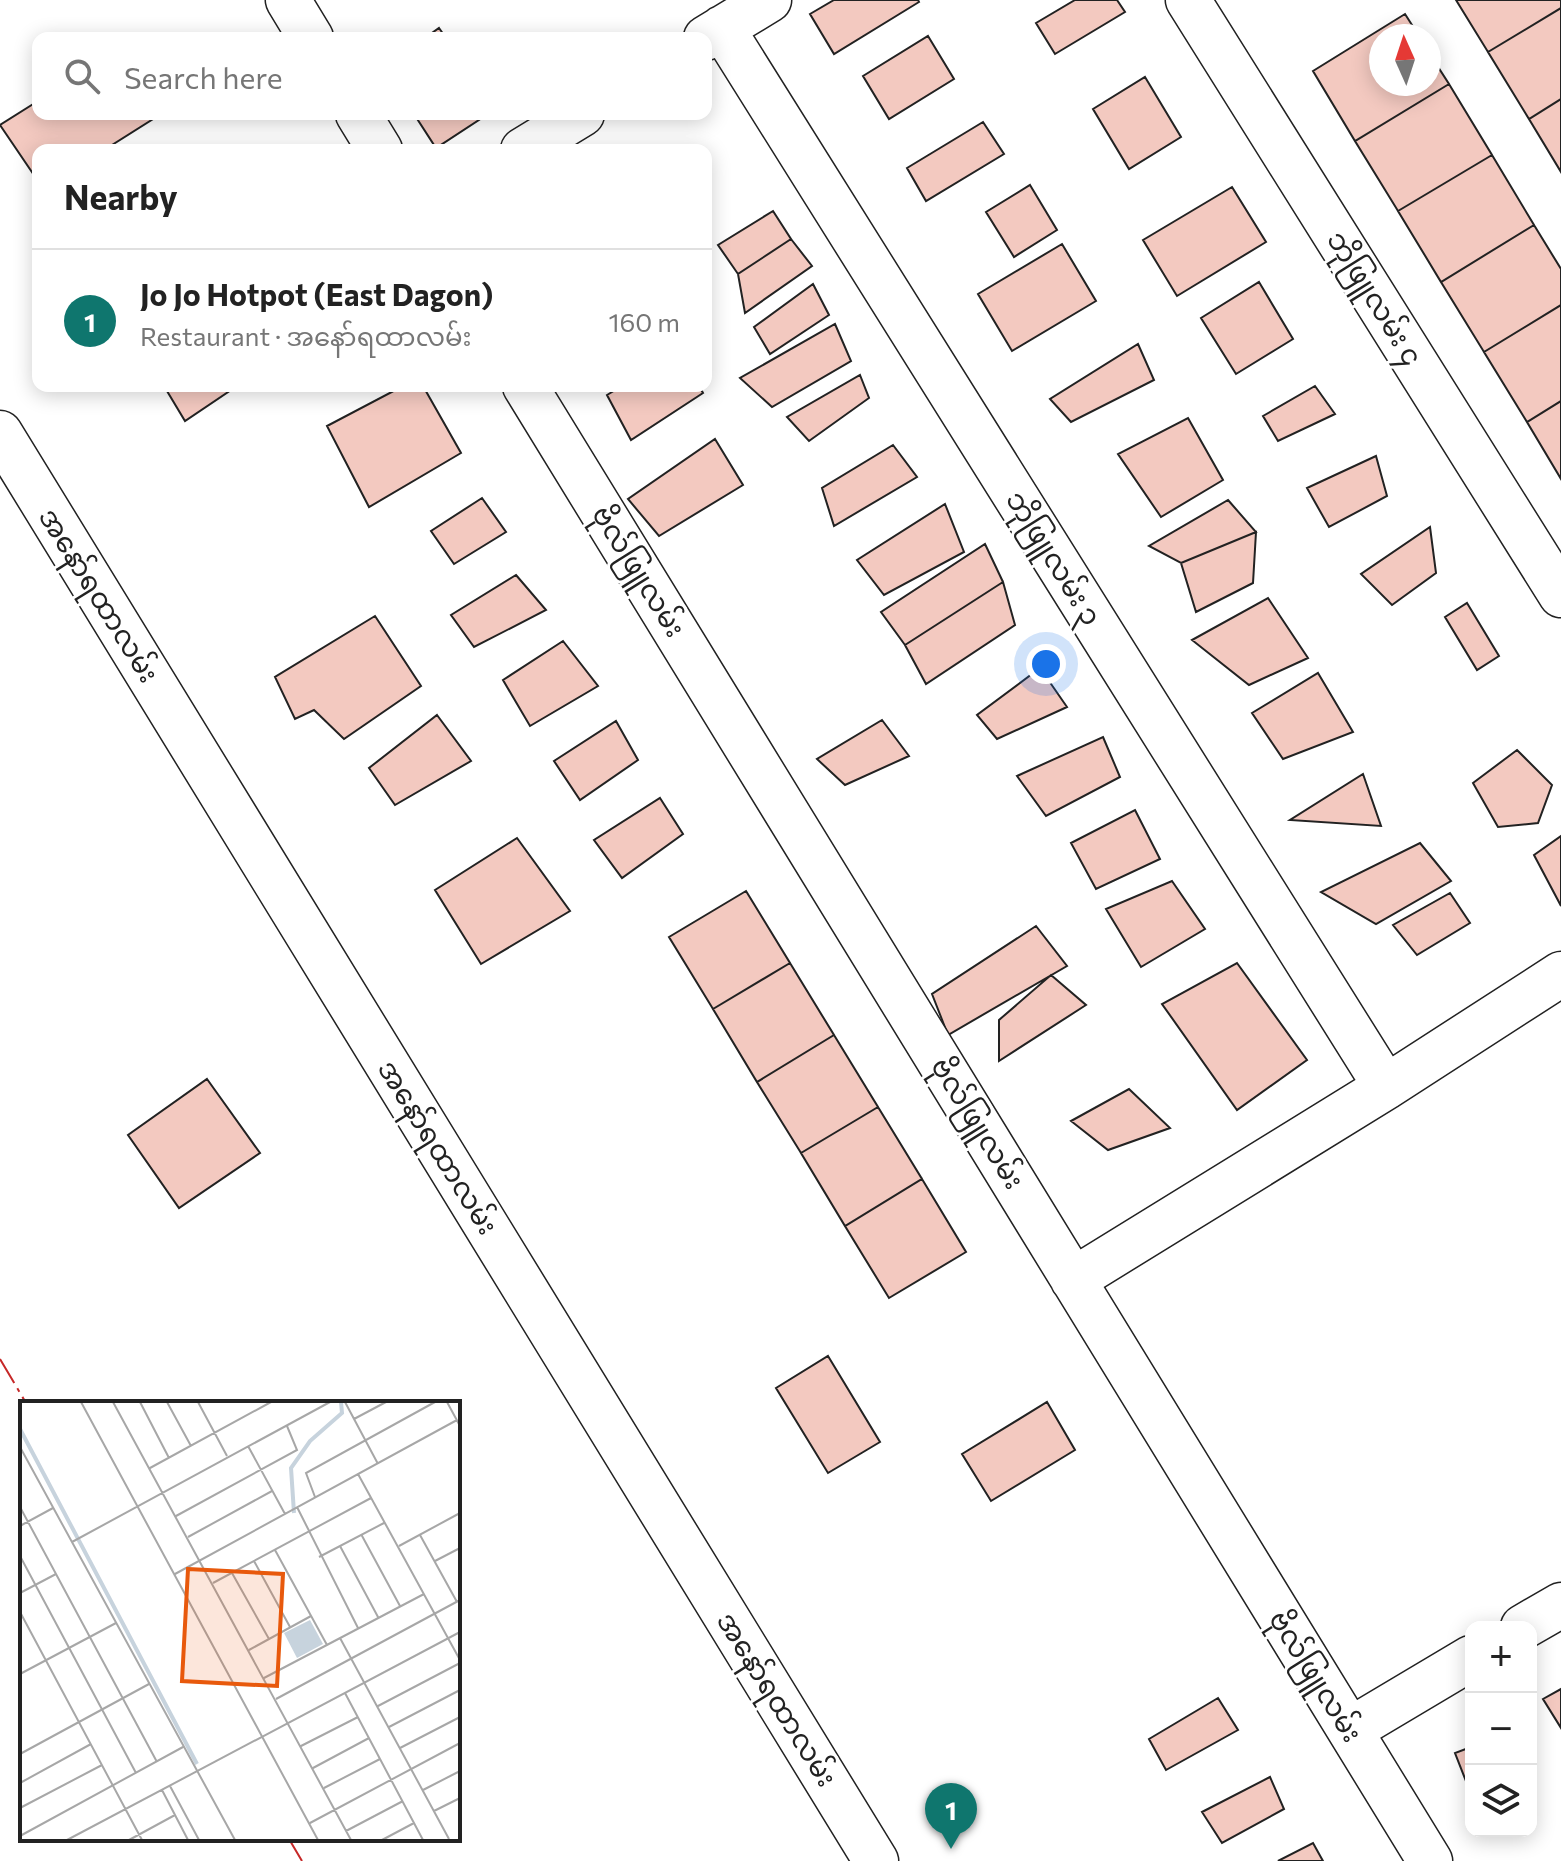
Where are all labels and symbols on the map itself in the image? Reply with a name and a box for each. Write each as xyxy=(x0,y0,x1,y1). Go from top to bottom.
north arrow xyxy=(1369,24,1441,96)
street label: ဘိုဖြူလမ်း ၄ xyxy=(1315,224,1431,375)
street label: ဘိုဖြူလမ်း ၃ xyxy=(994,484,1110,635)
street label: ဗိုလ်ဖြူလမ်း xyxy=(580,498,694,646)
street label: အနော်ရထာလမ်း xyxy=(27,501,167,692)
your location xyxy=(1026,644,1066,684)
street label: ဗိုလ်ဖြူလမ်း xyxy=(919,1050,1033,1198)
street label: အနော်ရထာလမ်း xyxy=(366,1053,506,1244)
inset map xyxy=(20,1401,460,1841)
street label: ဗိုလ်ဖြူလမ်း xyxy=(1257,1603,1371,1751)
street label: အနော်ရထာလမ်း xyxy=(705,1605,845,1796)
pin: 1 xyxy=(925,1783,977,1849)

